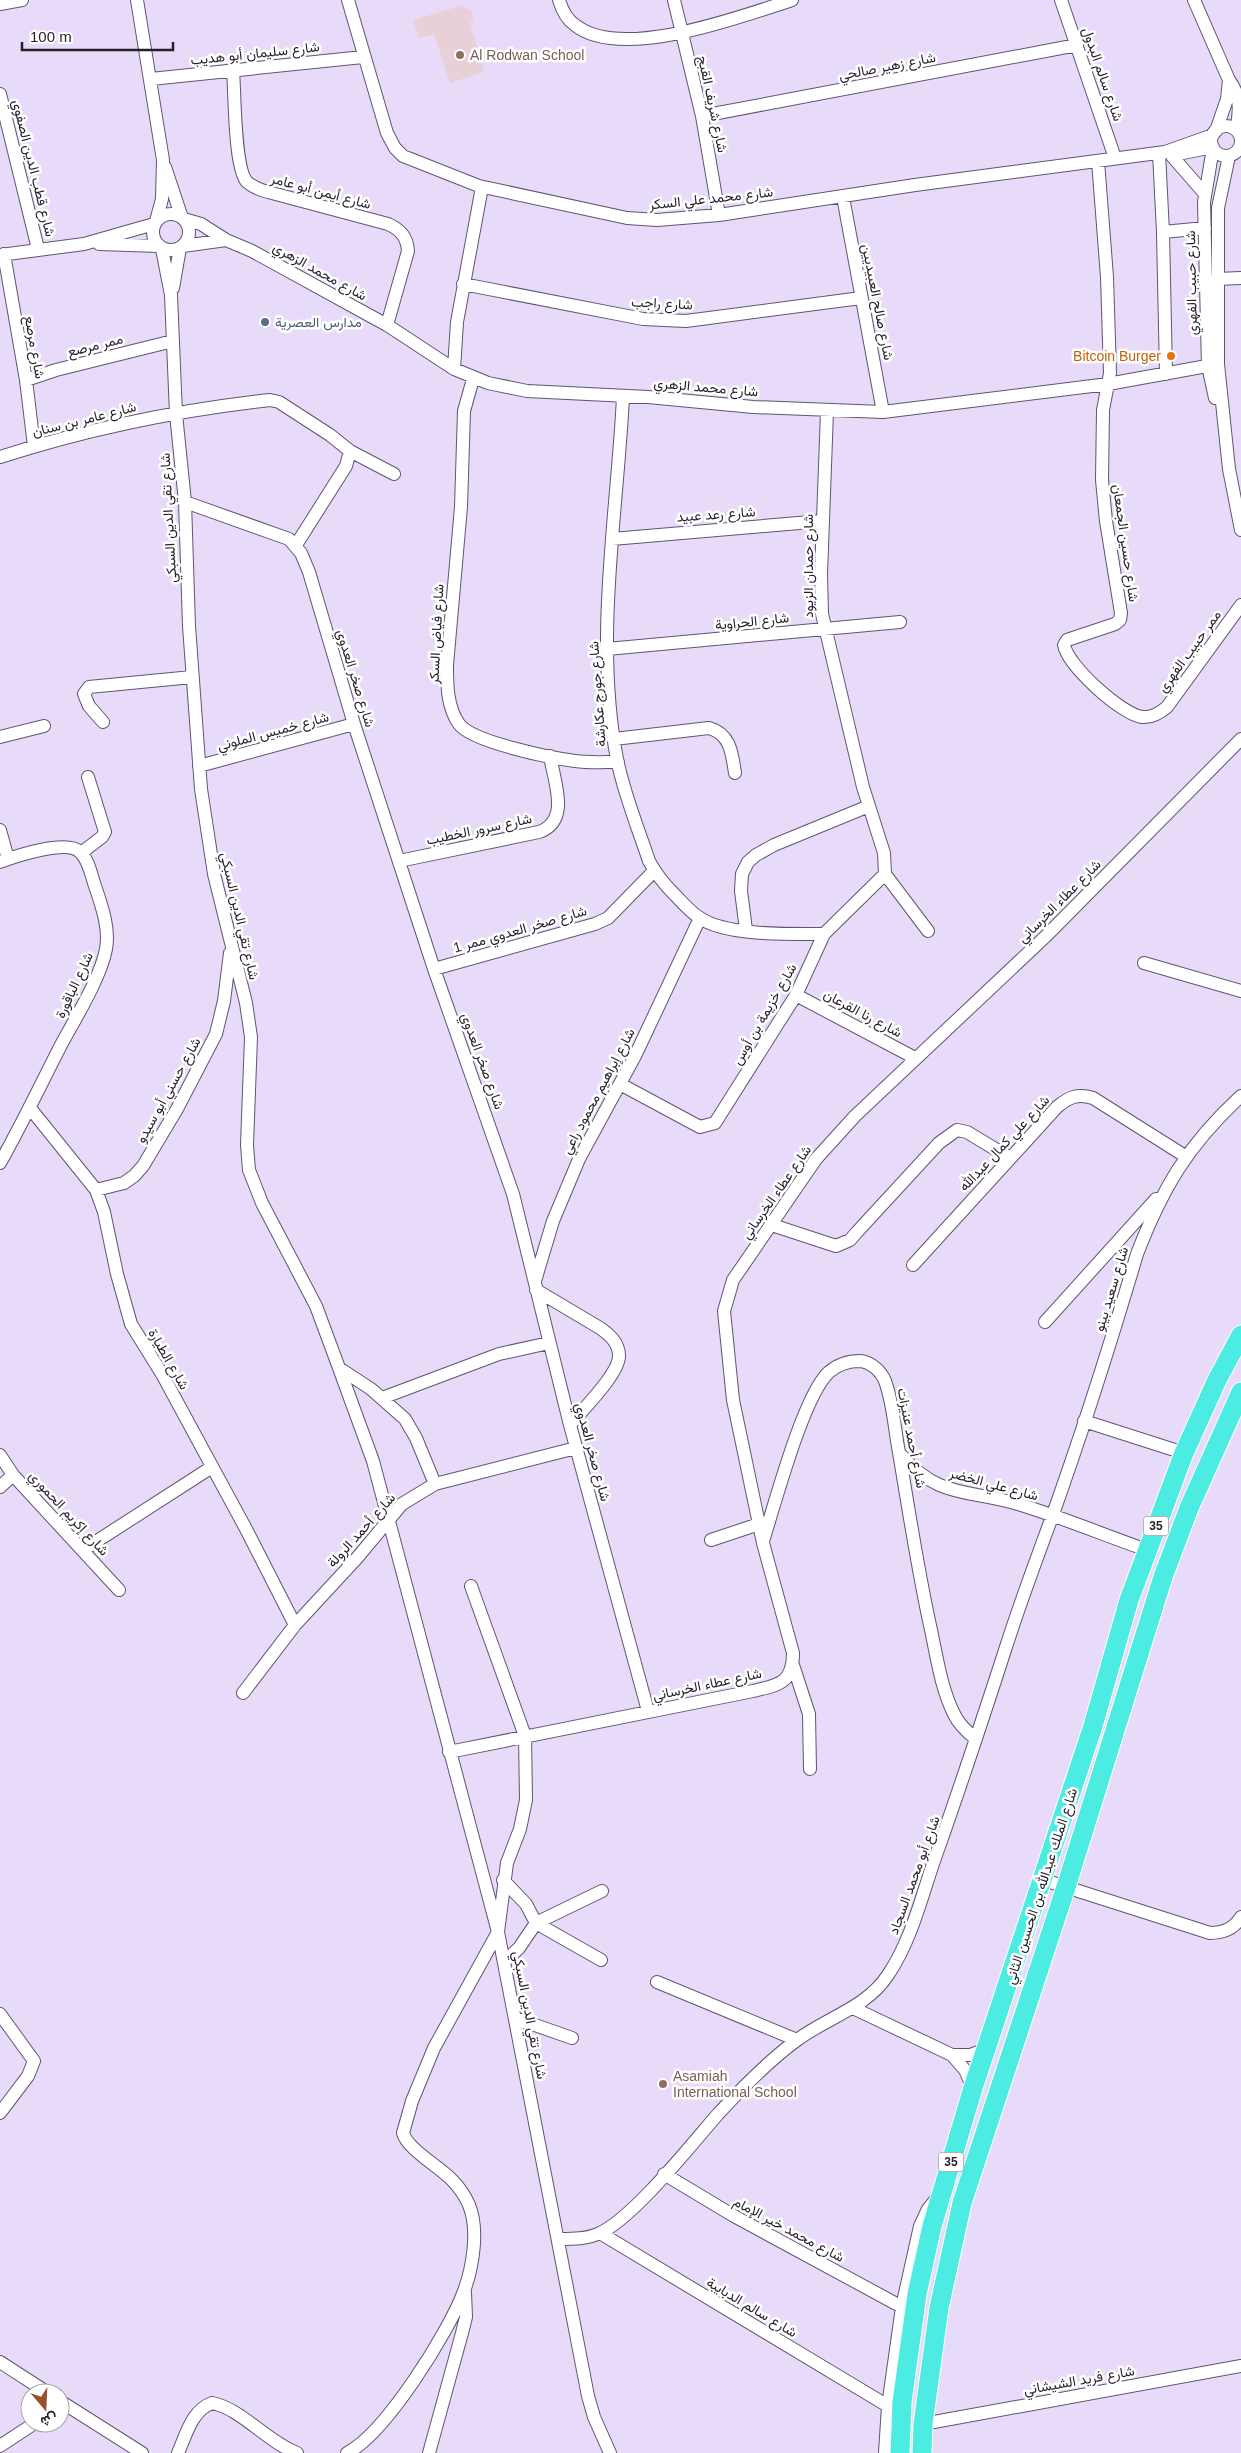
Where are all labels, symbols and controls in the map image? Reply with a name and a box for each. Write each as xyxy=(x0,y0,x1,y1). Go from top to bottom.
scale bar xyxy=(22,20,174,52)
street label: شارع سالم البدول xyxy=(1077,25,1127,124)
text: 100 m xyxy=(30,28,72,45)
street label: شارع سليمان أبو هديب xyxy=(190,38,321,71)
place label: Al Rodwan School xyxy=(470,47,584,63)
marker: Al Rodwan School xyxy=(454,49,466,61)
street label: شارع زهير صالحي xyxy=(837,49,938,87)
street label: شارع شريف القبج xyxy=(692,54,731,154)
street label: شارع قطب الدين الصفوي xyxy=(5,98,59,239)
street label: شارع أيمن أبو عامر xyxy=(267,170,373,215)
street label: شارع محمد علي السكر xyxy=(647,184,774,217)
street label: شارع حبيب الفهري xyxy=(1182,230,1204,336)
street label: شارع محمد الزهري xyxy=(268,239,370,307)
street label: شارع صالح العبيديين xyxy=(856,242,897,362)
street label: شارع راجب xyxy=(631,293,693,316)
street label: شارع مرصع xyxy=(19,314,48,380)
place label: مدارس العصرية xyxy=(275,314,362,331)
marker: مدارس العصرية xyxy=(259,316,271,328)
street label: ممر مرصع xyxy=(66,330,125,363)
place label: Bitcoin Burger xyxy=(1073,348,1161,364)
marker: Bitcoin Burger xyxy=(1165,350,1177,362)
street label: شارع محمد الزهري xyxy=(653,374,759,404)
street label: شارع عامر بن سنان xyxy=(30,398,138,443)
street label: شارع تقي الدين السبكي xyxy=(157,452,183,584)
street label: شارع حسين الجمعان xyxy=(1107,483,1142,603)
street label: شارع رعد عبيد xyxy=(676,503,756,528)
street label: شارع حمدان الزيود xyxy=(800,514,819,618)
street label: شارع فياض السكر xyxy=(425,584,450,686)
street label: ممر حبيب الفهري xyxy=(1154,607,1227,697)
street label: شارع الحراوية xyxy=(714,609,790,636)
street label: شارع صخر العدوي xyxy=(330,627,378,730)
street label: شارع جورج عكارشة xyxy=(585,640,612,747)
street label: شارع خميس الملوني xyxy=(215,708,332,757)
street label: شارع سرور الخطيب xyxy=(425,810,534,851)
street label: شارع تقي الدين السبكي xyxy=(214,851,262,982)
street label: شارع عطاء الخرساني xyxy=(1014,856,1107,949)
street label: شارع صخر العدوي ممر 1 xyxy=(452,902,590,960)
street label: شارع الباقورة xyxy=(52,950,99,1022)
street label: شارع خزيمة بن أوس xyxy=(728,960,802,1069)
street label: شارع رنا القرعان xyxy=(820,986,905,1043)
street label: شارع صخر العدوي xyxy=(454,1011,508,1113)
street label: شارع إبراهيم محمود راعي xyxy=(558,1025,641,1158)
street label: شارع حسني أبو سيدو xyxy=(132,1034,207,1148)
street label: شارع علي كمال عبدالله xyxy=(956,1092,1055,1197)
street label: شارع عطاء الخرساني xyxy=(738,1142,818,1244)
street label: شارع سعيد بينو xyxy=(1091,1245,1134,1334)
street label: شارع الطيارة xyxy=(143,1326,193,1394)
street label: شارع أحمد عنيزات xyxy=(892,1387,930,1490)
street label: شارع صخر العدوي xyxy=(568,1401,614,1504)
street label: شارع علي الخضر xyxy=(946,1464,1040,1507)
street label: شارع إكريم الحموري xyxy=(23,1467,112,1561)
street label: شارع أحمد الرولة xyxy=(324,1490,401,1572)
road number: 35 xyxy=(1144,1516,1168,1535)
street label: شارع عطاء الخرساني xyxy=(651,1665,764,1707)
street label: شارع الملك عبدالله بن الحسين الثاني xyxy=(1002,1786,1084,1987)
street label: شارع أبو محمد السجاد xyxy=(885,1814,946,1937)
street label: شارع تقي الدين السبكي xyxy=(506,1949,550,2081)
place label: Asamiah International School xyxy=(673,2068,797,2100)
marker: Asamiah International School xyxy=(657,2078,669,2090)
road number: 35 xyxy=(938,2152,964,2172)
street label: شارع محمد خير الإمام xyxy=(729,2193,847,2268)
street label: شارع سالم الدبايبة xyxy=(702,2274,800,2343)
street label: شارع فريد الشيشاني xyxy=(1022,2362,1136,2402)
north arrow xyxy=(20,2383,70,2433)
text: ش xyxy=(38,2409,60,2431)

